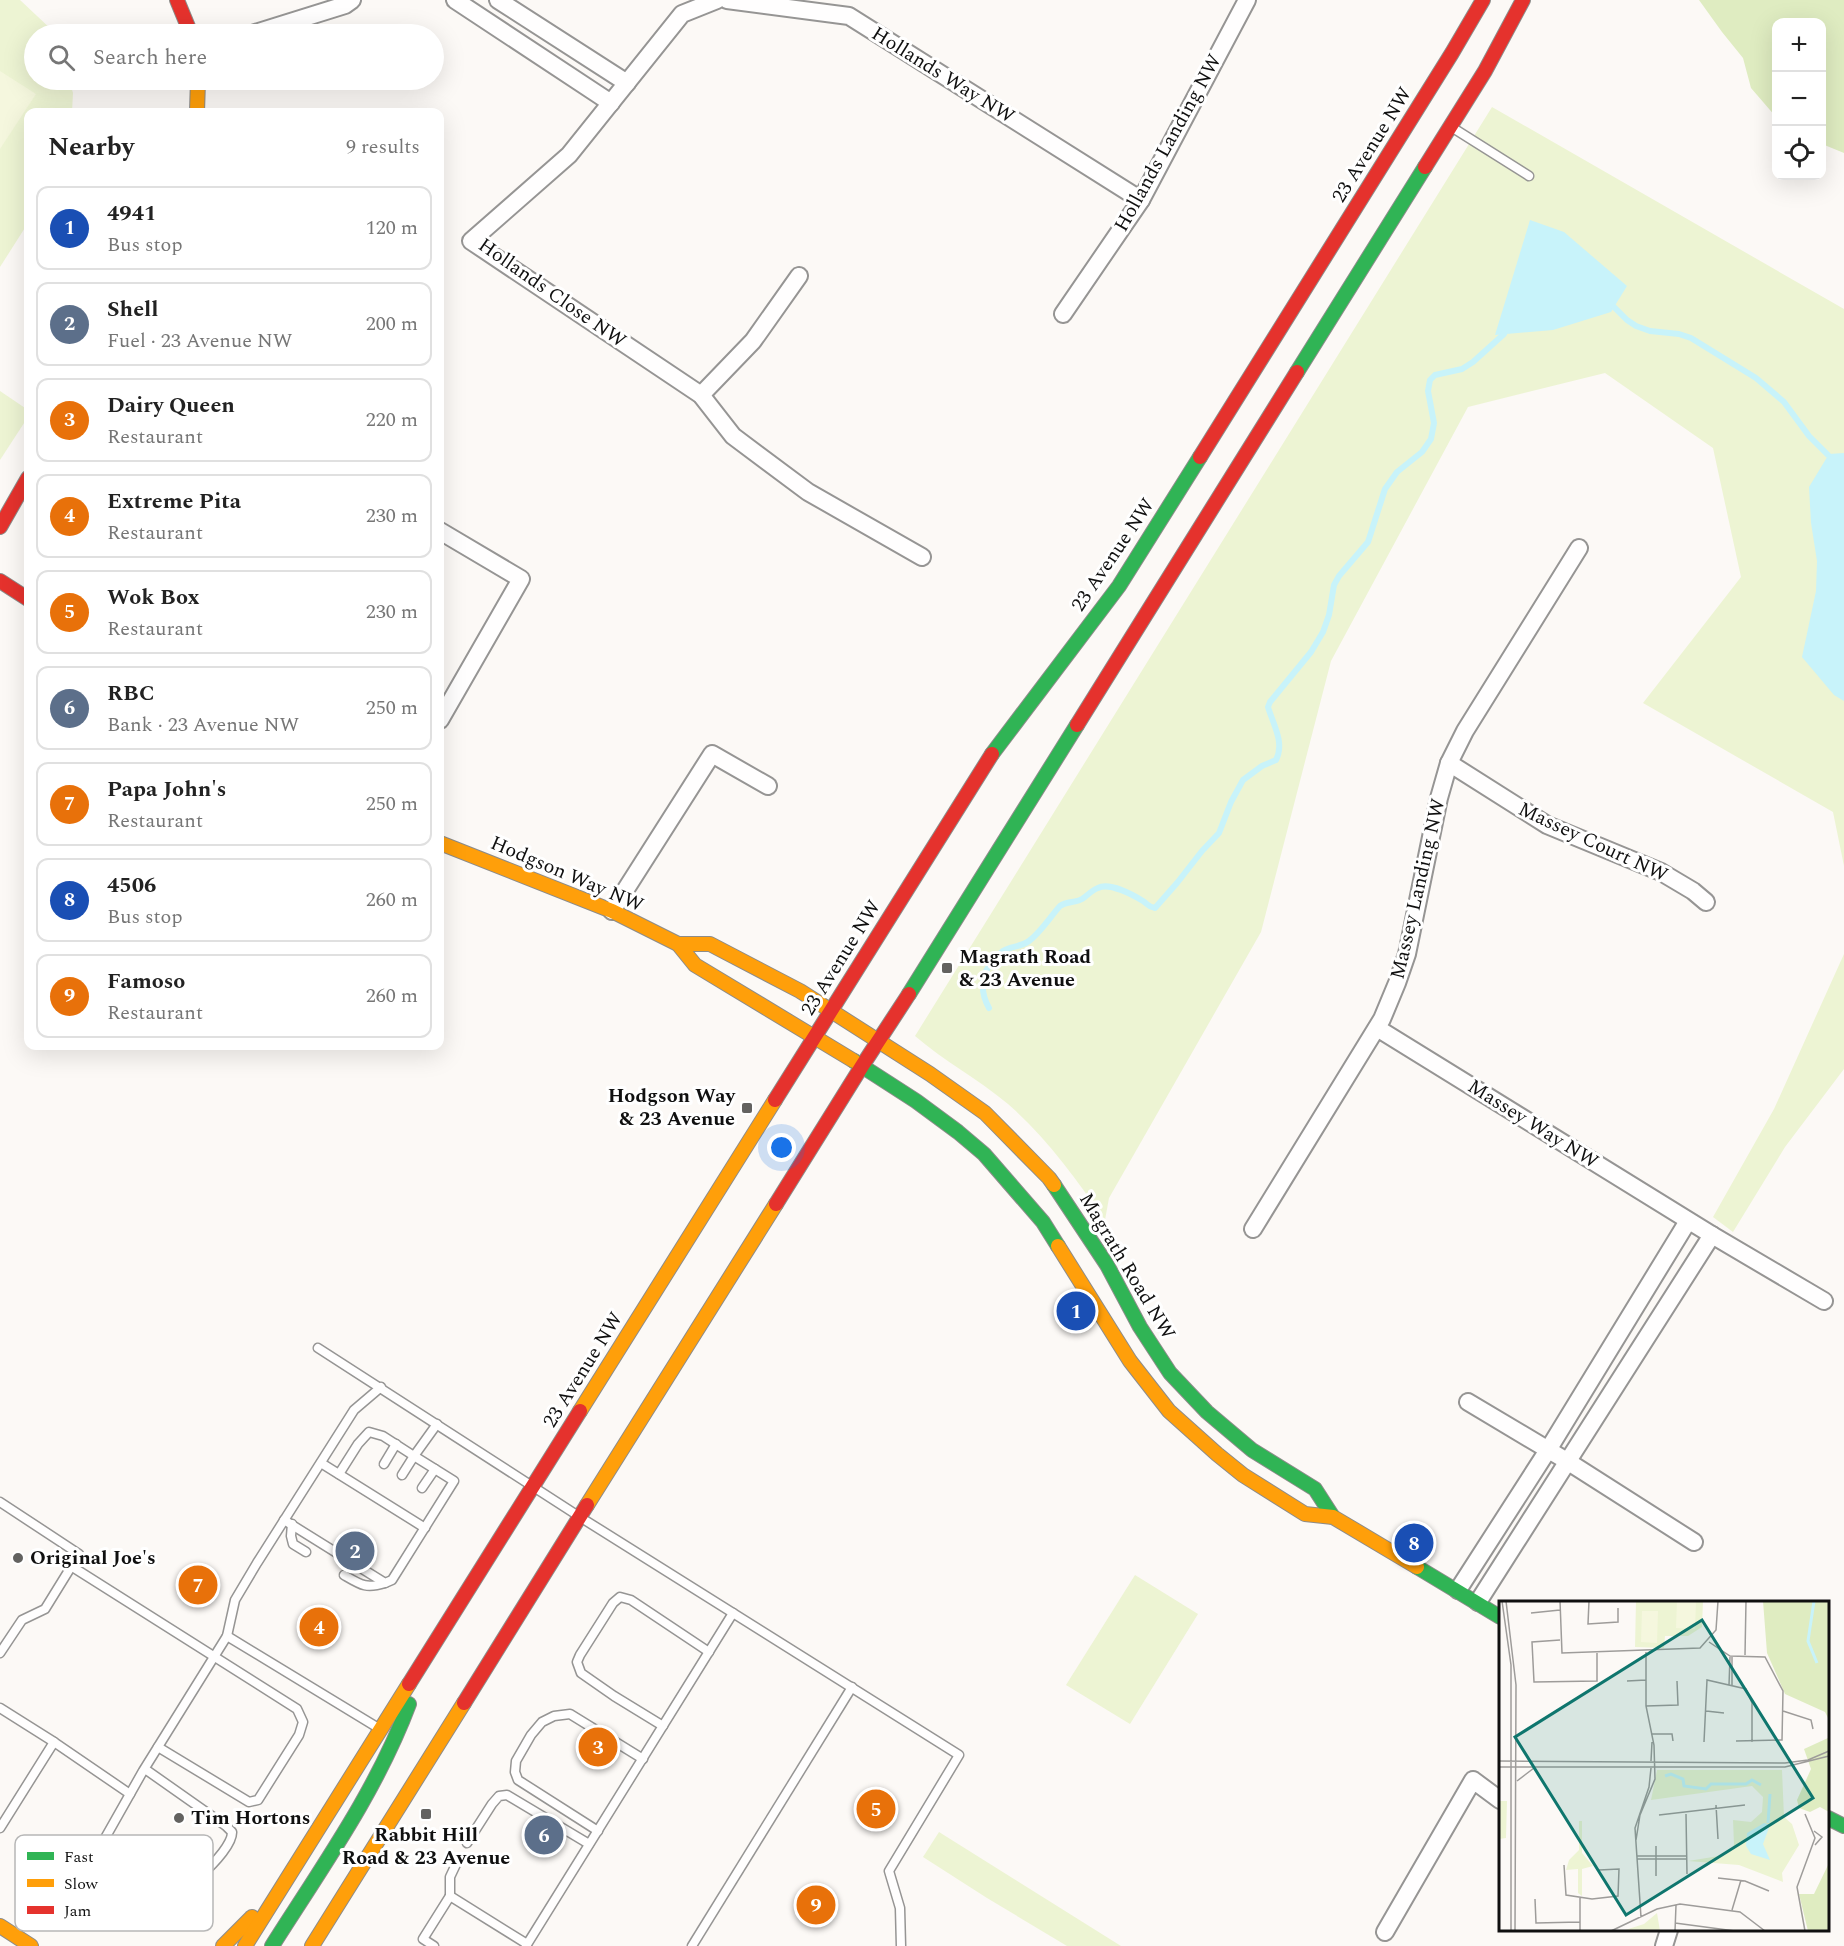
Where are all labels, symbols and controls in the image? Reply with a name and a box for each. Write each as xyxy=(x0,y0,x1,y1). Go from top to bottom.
map controls xyxy=(1772,18,1826,180)
button: + xyxy=(1772,18,1826,72)
street label: Hollands Way NW xyxy=(866,19,1021,131)
search box xyxy=(24,24,444,90)
icon: search xyxy=(45,41,78,74)
text: Search here xyxy=(93,41,207,74)
street label: Hollands Landing NW xyxy=(1107,48,1230,237)
button: − xyxy=(1772,72,1826,126)
street label: 23 Avenue NW xyxy=(1324,81,1420,209)
button: locate xyxy=(1772,126,1826,180)
text: Nearby xyxy=(48,127,134,167)
text: 9 results xyxy=(346,132,420,162)
text: 4941 xyxy=(107,197,156,230)
text: 1 xyxy=(64,213,75,243)
text: 120 m xyxy=(366,213,418,243)
text: Bus stop xyxy=(107,230,183,260)
street label: Hollands Close NW xyxy=(472,231,633,356)
text: Shell xyxy=(107,293,158,326)
text: 2 xyxy=(64,309,75,339)
text: 200 m xyxy=(366,309,418,339)
text: Fuel · 23 Avenue NW xyxy=(107,326,292,356)
text: Dairy Queen xyxy=(107,389,235,422)
text: 3 xyxy=(64,405,75,435)
text: 220 m xyxy=(366,405,418,435)
text: Restaurant xyxy=(107,422,203,452)
text: Extreme Pita xyxy=(107,485,241,518)
street label: 23 Avenue NW xyxy=(1064,492,1162,618)
text: 4 xyxy=(64,501,75,531)
text: 230 m xyxy=(366,501,418,531)
text: Restaurant xyxy=(107,518,203,548)
text: Wok Box xyxy=(107,581,200,614)
text: 5 xyxy=(64,597,75,627)
text: 230 m xyxy=(366,597,418,627)
text: Restaurant xyxy=(107,614,203,644)
text: RBC xyxy=(107,677,155,710)
text: 6 xyxy=(64,693,75,723)
text: 250 m xyxy=(366,693,418,723)
text: Bank · 23 Avenue NW xyxy=(107,710,299,740)
text: Papa John's xyxy=(107,773,226,806)
text: 7 xyxy=(64,789,75,819)
text: 250 m xyxy=(366,789,418,819)
street label: Massey Court NW xyxy=(1513,794,1673,890)
street label: Massey Landing NW xyxy=(1383,795,1453,982)
text: Restaurant xyxy=(107,806,203,836)
street label: Hodgson Way NW xyxy=(486,828,649,920)
text: 4506 xyxy=(107,869,156,902)
text: 8 xyxy=(64,885,75,915)
text: 260 m xyxy=(366,885,418,915)
street label: 23 Avenue NW xyxy=(793,894,889,1022)
text: Bus stop xyxy=(107,902,183,932)
place label: Magrath Road & 23 Avenue xyxy=(959,942,1092,995)
marker: Magrath Road & 23 Avenue xyxy=(940,961,954,975)
text: Famoso xyxy=(107,965,185,998)
text: 9 xyxy=(64,981,75,1011)
text: 260 m xyxy=(366,981,418,1011)
text: Restaurant xyxy=(107,998,203,1028)
street label: Massey Way NW xyxy=(1462,1072,1605,1176)
place label: Hodgson Way & 23 Avenue xyxy=(608,1081,736,1134)
marker: Hodgson Way & 23 Avenue xyxy=(740,1101,754,1115)
your location xyxy=(767,1133,796,1162)
street label: Magrath Road NW xyxy=(1071,1187,1183,1345)
pin: 1 xyxy=(1056,1288,1096,1334)
street label: 23 Avenue NW xyxy=(535,1306,631,1434)
pin: 8 xyxy=(1394,1520,1434,1566)
pin: 2 xyxy=(336,1528,374,1574)
place label: Original Joe's xyxy=(30,1543,156,1573)
marker: Original Joe's xyxy=(11,1551,25,1565)
pin: 7 xyxy=(178,1562,218,1608)
inset map xyxy=(1499,1601,1829,1931)
pin: 4 xyxy=(300,1604,338,1650)
pin: 3 xyxy=(578,1724,618,1770)
pin: 5 xyxy=(856,1786,896,1832)
place label: Tim Hortons xyxy=(191,1803,311,1833)
marker: Rabbit Hill Road & 23 Avenue xyxy=(419,1807,433,1821)
marker: Tim Hortons xyxy=(172,1811,186,1825)
pin: 6 xyxy=(524,1812,564,1858)
place label: Rabbit Hill Road & 23 Avenue xyxy=(342,1820,510,1873)
legend xyxy=(15,1835,213,1931)
text: Fast xyxy=(64,1845,94,1869)
text: Slow xyxy=(64,1872,99,1896)
pin: 9 xyxy=(796,1882,836,1928)
text: Jam xyxy=(64,1899,92,1923)

